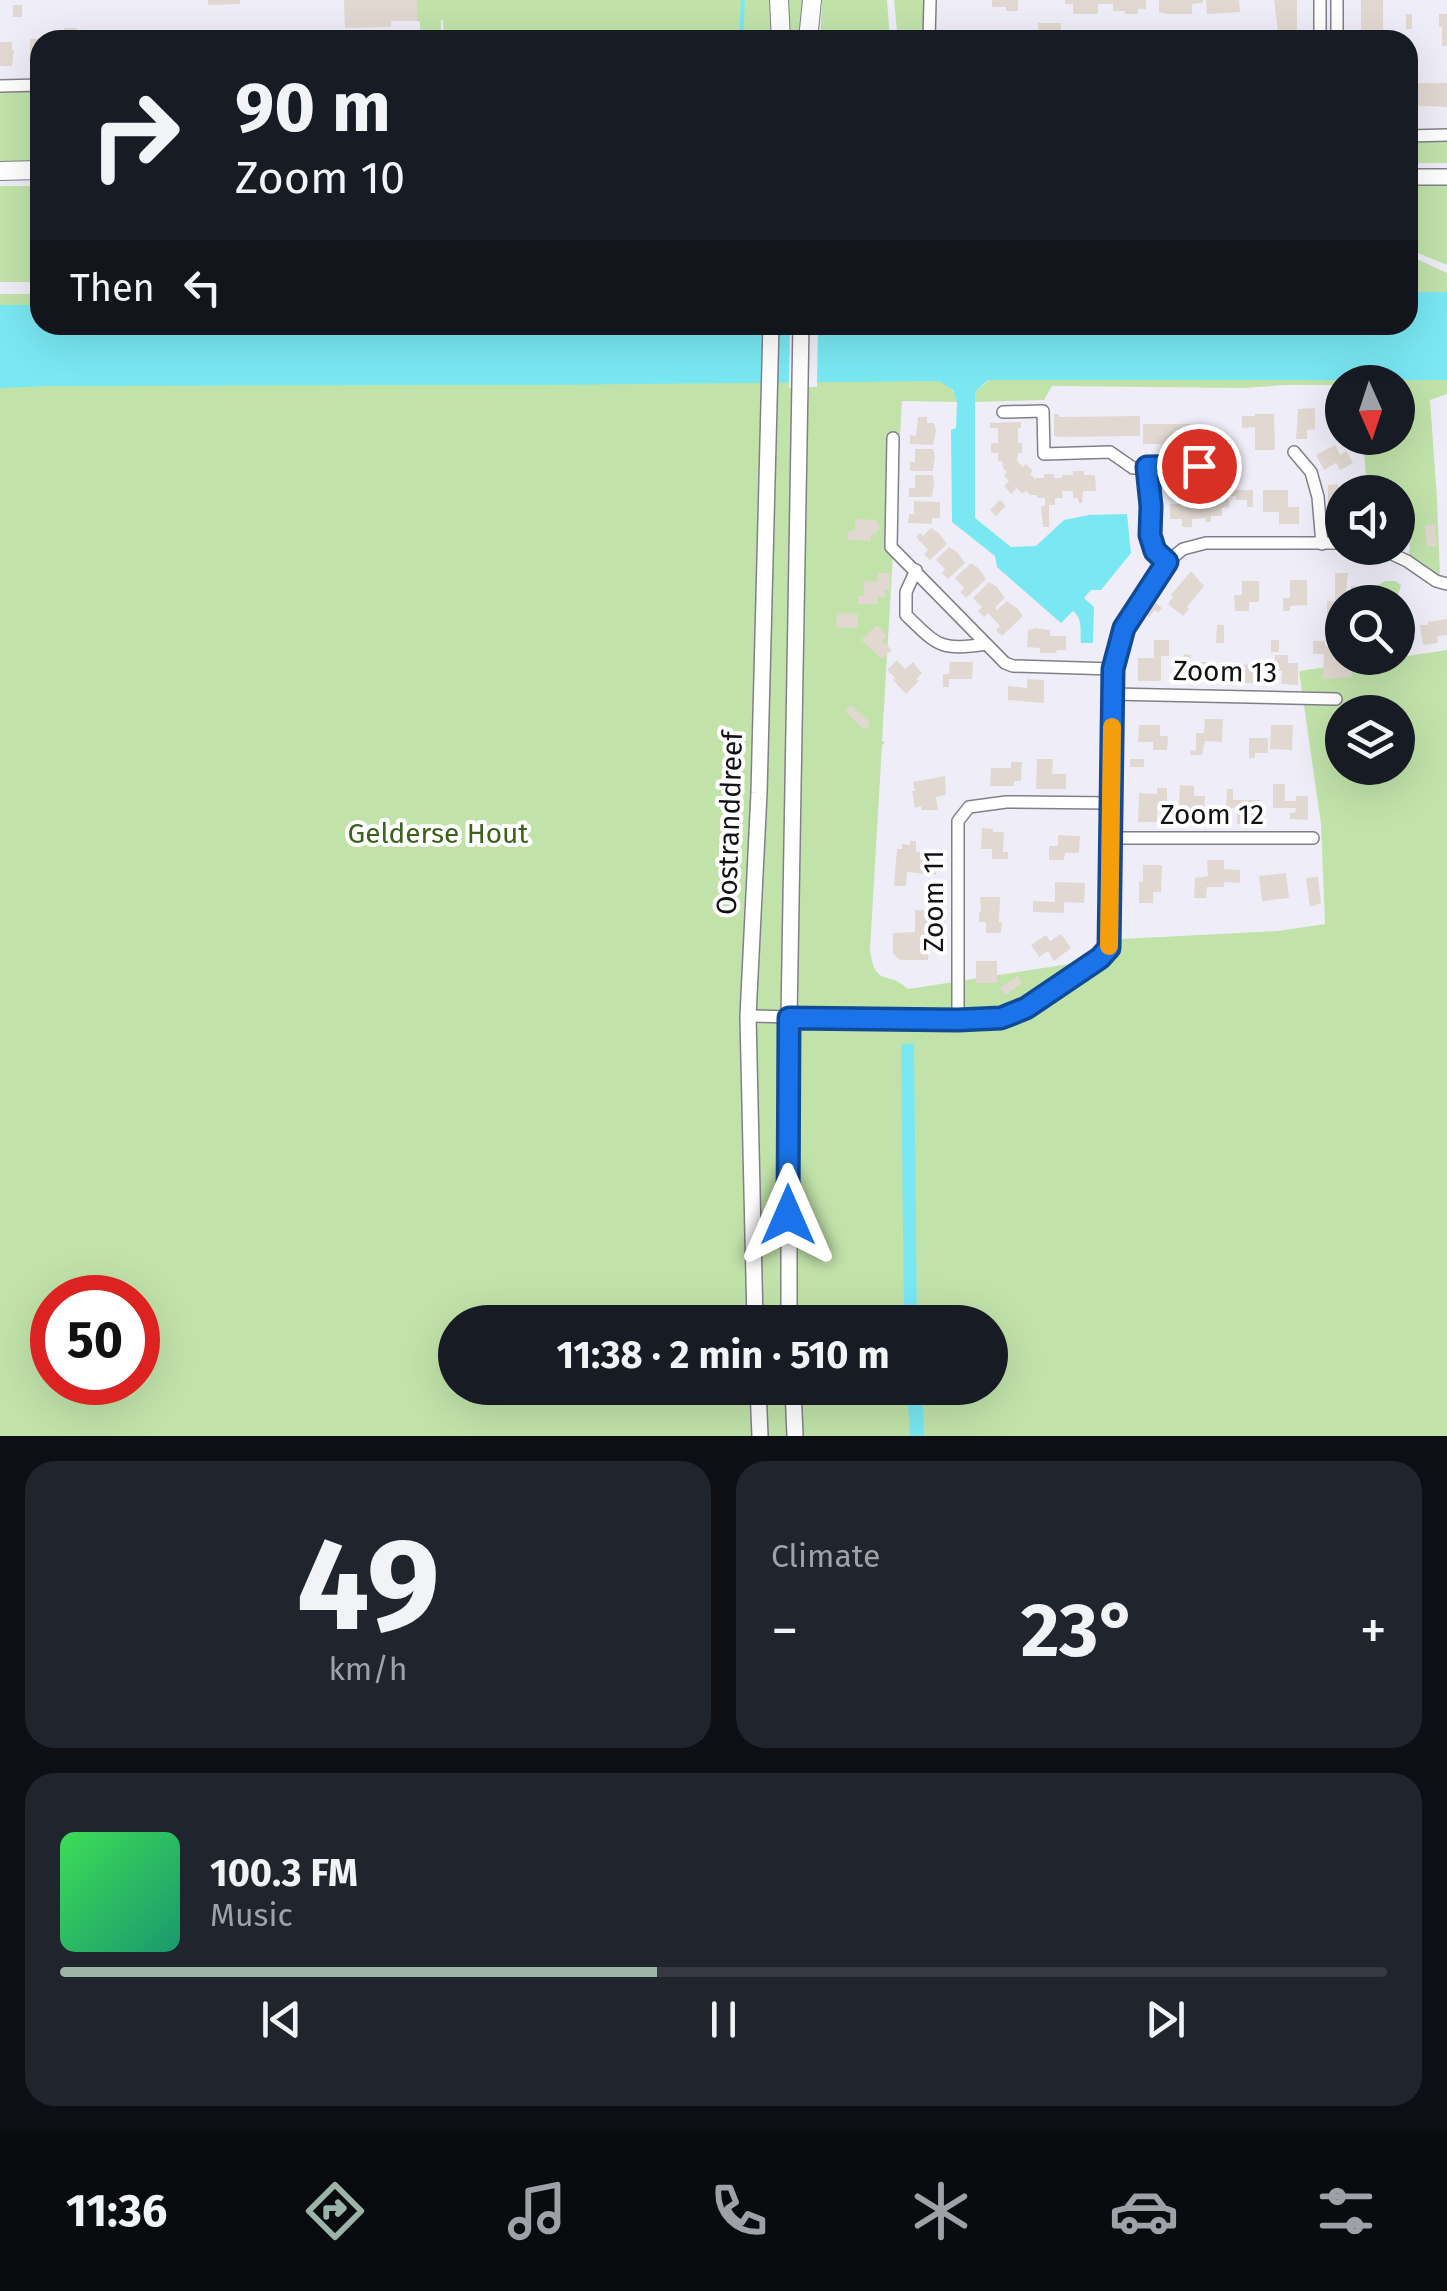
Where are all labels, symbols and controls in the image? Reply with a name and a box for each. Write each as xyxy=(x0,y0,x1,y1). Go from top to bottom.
text: 90 m xyxy=(235,66,391,150)
icon: right xyxy=(70,70,200,200)
text: Zoom 10 xyxy=(235,151,405,205)
icon: left xyxy=(175,260,230,315)
text: Then xyxy=(70,265,155,311)
north arrow xyxy=(1325,365,1415,455)
map controls xyxy=(1325,365,1415,785)
pin xyxy=(1157,424,1242,509)
icon: arrive xyxy=(1172,439,1227,494)
button: sound xyxy=(1325,475,1415,565)
button: search xyxy=(1325,585,1415,675)
street label: Zoom 13 xyxy=(1173,654,1277,689)
button: layers xyxy=(1325,695,1415,785)
street label: Oostranddreef xyxy=(710,728,749,915)
street label: Zoom 12 xyxy=(1160,798,1264,831)
park label: Gelderse Hout xyxy=(348,817,529,850)
street label: Zoom 11 xyxy=(917,850,950,952)
position arrow xyxy=(736,1163,840,1267)
speed limit sign: 50 xyxy=(30,1275,160,1405)
text: 11:38 · 2 min · 510 m xyxy=(557,1332,890,1378)
text: 49 xyxy=(296,1507,440,1663)
text: Climate xyxy=(771,1537,880,1575)
text: 23° xyxy=(1021,1586,1137,1676)
text: − xyxy=(771,1598,799,1664)
text: + xyxy=(1360,1598,1387,1664)
text: km/h xyxy=(328,1650,408,1688)
text: 100.3 FM xyxy=(210,1850,358,1896)
text: Music xyxy=(210,1896,293,1934)
icon: previous xyxy=(254,1992,309,2047)
icon: pause xyxy=(696,1992,751,2047)
icon: next xyxy=(1138,1992,1193,2047)
icon: directions xyxy=(300,2176,370,2246)
icon: music xyxy=(502,2176,572,2246)
icon: phone xyxy=(704,2176,774,2246)
icon: climate xyxy=(906,2176,976,2246)
icon: car xyxy=(1109,2176,1179,2246)
icon: filters xyxy=(1311,2176,1381,2246)
text: 11:36 xyxy=(66,2184,167,2238)

